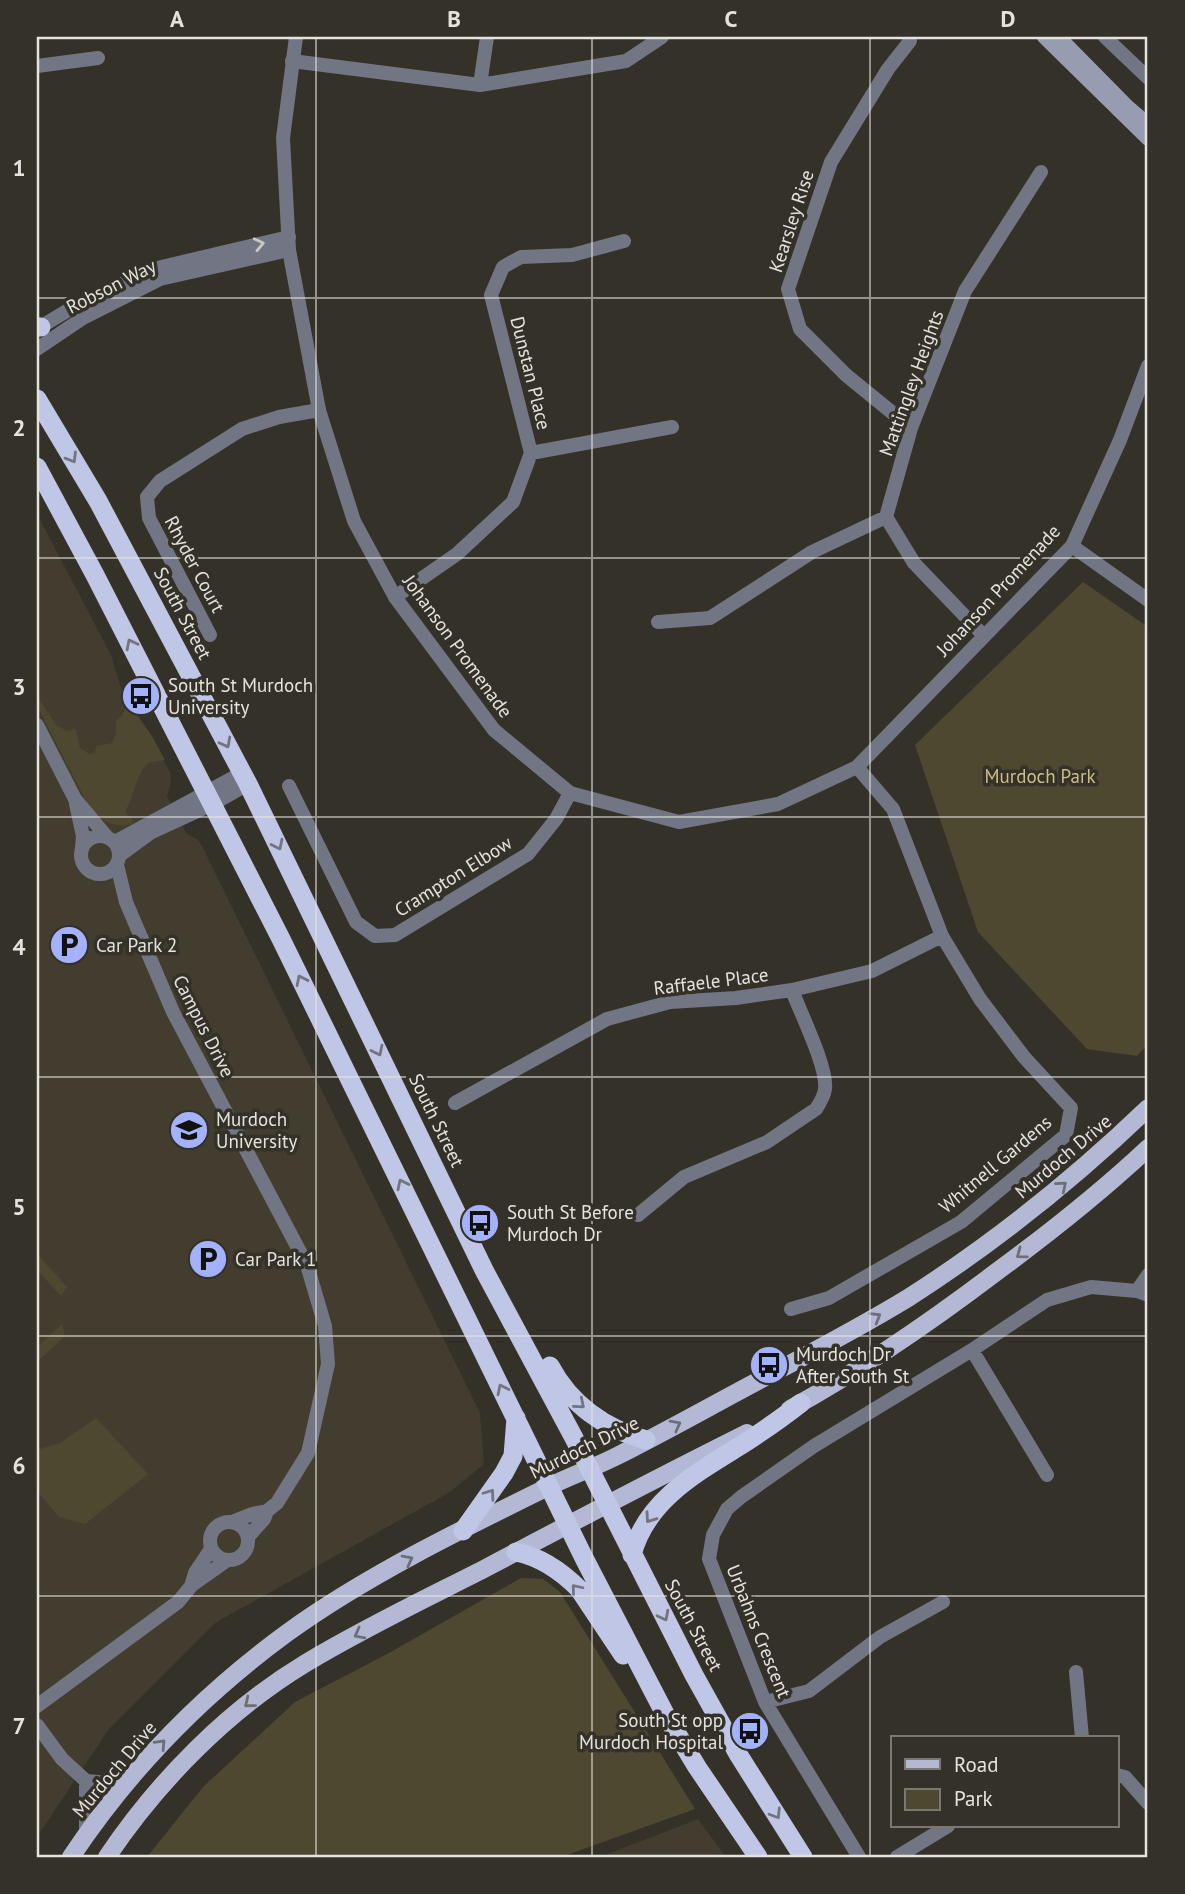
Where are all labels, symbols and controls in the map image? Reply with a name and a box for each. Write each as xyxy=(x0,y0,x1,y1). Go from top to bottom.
text: A xyxy=(170,4,184,33)
text: B xyxy=(447,4,461,33)
text: C xyxy=(725,4,738,33)
text: D xyxy=(1001,4,1015,33)
text: 1 xyxy=(12,153,26,182)
street label: Kearsley Rise xyxy=(763,167,819,275)
one-way arrow xyxy=(253,238,265,252)
street label: Robson Way xyxy=(62,253,160,319)
street label: Mattingley Heights xyxy=(873,307,949,459)
street label: Dunstan Place xyxy=(505,314,557,432)
text: 2 xyxy=(12,413,26,442)
one-way arrow xyxy=(64,450,77,463)
street label: Rhyder Court xyxy=(160,512,231,617)
street label: Johanson Promenade xyxy=(930,519,1065,661)
street label: South Street xyxy=(149,563,218,664)
street label: Johanson Promenade xyxy=(397,569,518,722)
one-way arrow xyxy=(126,639,139,651)
text: 3 xyxy=(12,672,26,701)
place label: South St Murdoch University xyxy=(168,673,313,719)
bus stop icon: South St Murdoch University xyxy=(120,675,162,717)
one-way arrow xyxy=(218,736,231,748)
park label: Murdoch Park xyxy=(984,764,1096,788)
street label: Crampton Elbow xyxy=(390,830,516,922)
one-way arrow xyxy=(269,838,283,850)
parking icon: Car Park 2 xyxy=(48,924,90,966)
text: 4 xyxy=(12,932,26,961)
place label: Car Park 2 xyxy=(96,933,177,957)
street label: Raffaele Place xyxy=(652,962,770,1000)
street label: Campus Drive xyxy=(168,971,240,1081)
one-way arrow xyxy=(296,975,310,987)
one-way arrow xyxy=(369,1044,383,1056)
street label: South Street xyxy=(404,1069,470,1171)
place label: Murdoch University xyxy=(216,1107,297,1153)
school or university icon: Murdoch University xyxy=(168,1109,210,1151)
street label: Murdoch Drive xyxy=(1010,1109,1116,1203)
street label: Whitnell Gardens xyxy=(934,1110,1056,1218)
one-way arrow xyxy=(396,1179,410,1191)
one-way arrow xyxy=(1053,1182,1066,1194)
text: 5 xyxy=(12,1192,26,1221)
place label: South St Before Murdoch Dr xyxy=(507,1200,634,1246)
bus stop icon: South St Before Murdoch Dr xyxy=(459,1202,501,1244)
parking icon: Car Park 1 xyxy=(187,1238,229,1280)
one-way arrow xyxy=(1016,1246,1029,1259)
place label: Car Park 1 xyxy=(235,1247,316,1271)
one-way arrow xyxy=(868,1312,881,1325)
place label: Murdoch Dr After South St xyxy=(796,1342,910,1388)
bus stop icon: Murdoch Dr After South St xyxy=(748,1344,790,1386)
one-way arrow xyxy=(496,1384,510,1396)
one-way arrow xyxy=(572,1396,585,1409)
street label: Murdoch Drive xyxy=(525,1410,643,1484)
one-way arrow xyxy=(668,1419,681,1433)
text: 6 xyxy=(12,1451,26,1480)
one-way arrow xyxy=(481,1489,494,1502)
one-way arrow xyxy=(646,1510,658,1523)
one-way arrow xyxy=(401,1555,414,1568)
street label: Urbahns Crescent xyxy=(721,1561,797,1702)
street label: South Street xyxy=(660,1575,729,1676)
one-way arrow xyxy=(572,1584,585,1596)
one-way arrow xyxy=(655,1609,669,1621)
one-way arrow xyxy=(354,1625,366,1639)
one-way arrow xyxy=(245,1695,257,1708)
place label: South St opp Murdoch Hospital xyxy=(579,1708,723,1754)
bus stop icon: South St opp Murdoch Hospital xyxy=(729,1710,771,1752)
text: 7 xyxy=(12,1711,26,1740)
street label: Murdoch Drive xyxy=(67,1716,161,1822)
legend xyxy=(891,1736,1118,1828)
one-way arrow xyxy=(152,1739,165,1752)
text: Road xyxy=(954,1751,998,1778)
text: Park xyxy=(954,1785,993,1812)
one-way arrow xyxy=(767,1806,780,1819)

